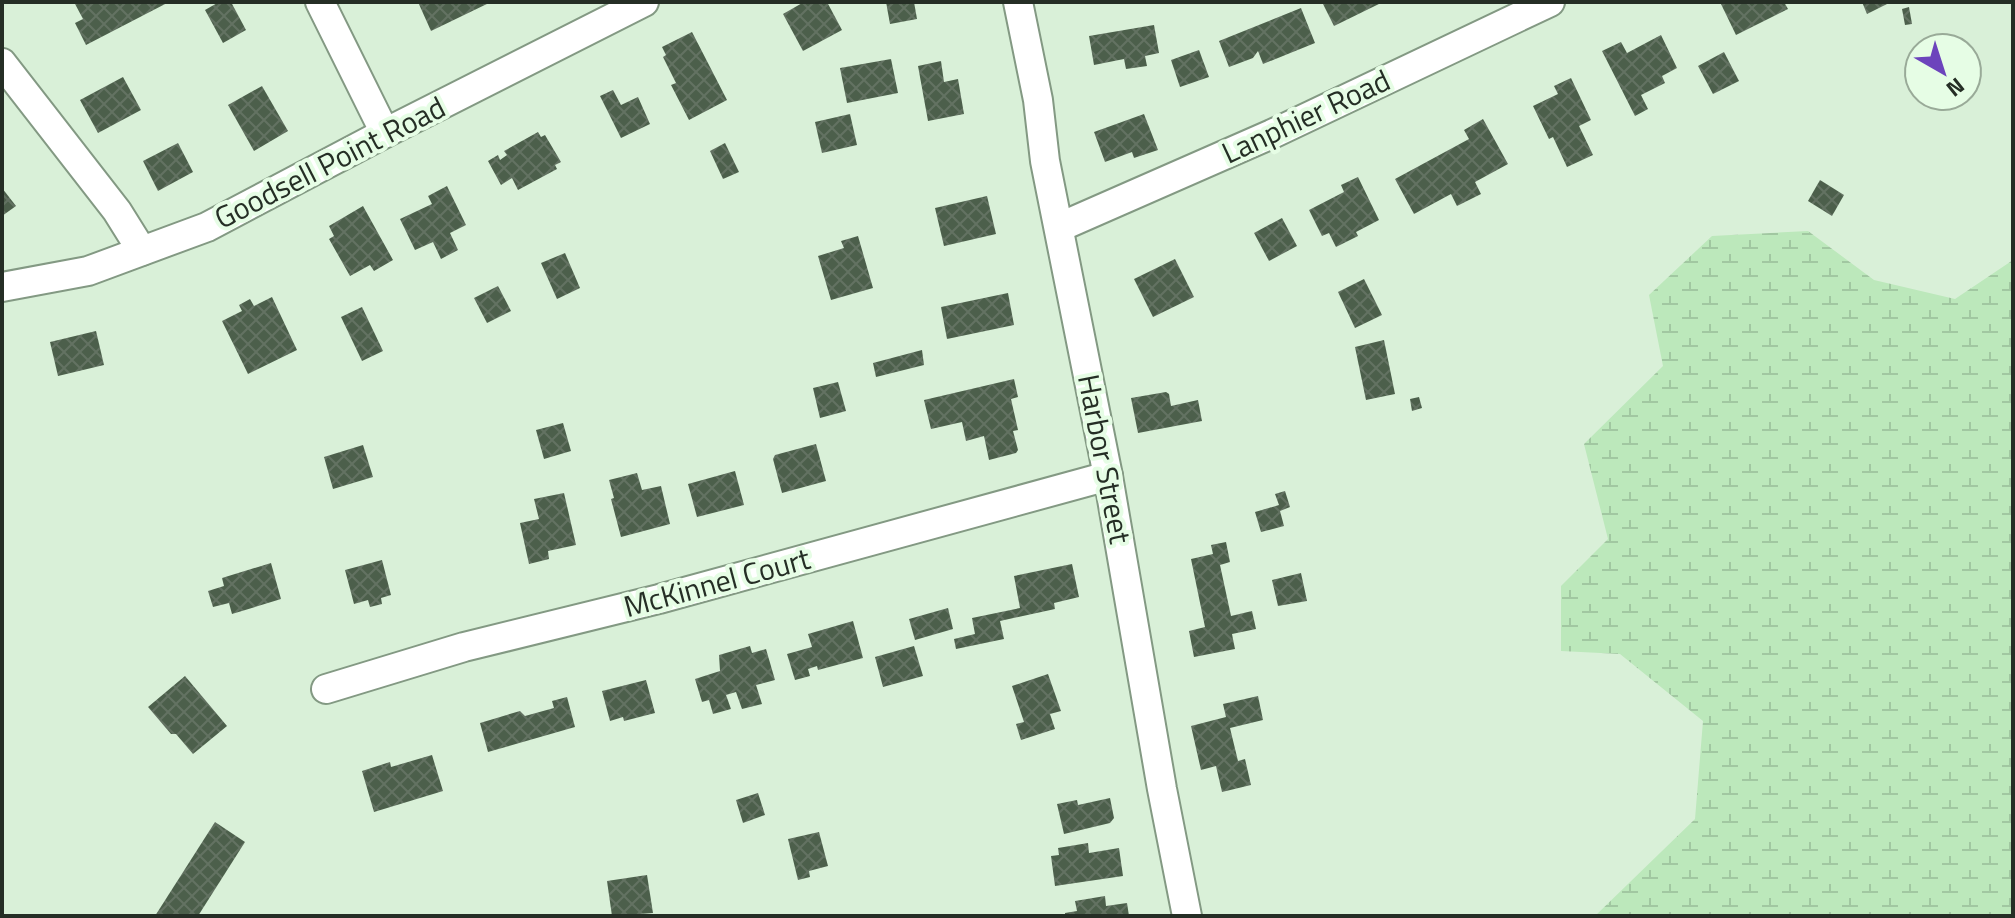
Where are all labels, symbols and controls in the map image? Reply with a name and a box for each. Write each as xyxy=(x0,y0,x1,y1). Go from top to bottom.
north arrow xyxy=(1903,32,1983,112)
street label: Lanphier Road xyxy=(1214,57,1397,175)
text: N xyxy=(1939,70,1972,106)
street label: Goodsell Point Road xyxy=(206,84,453,240)
street label: Harbor Street xyxy=(1066,370,1144,548)
street label: McKinnel Court xyxy=(618,535,816,629)

